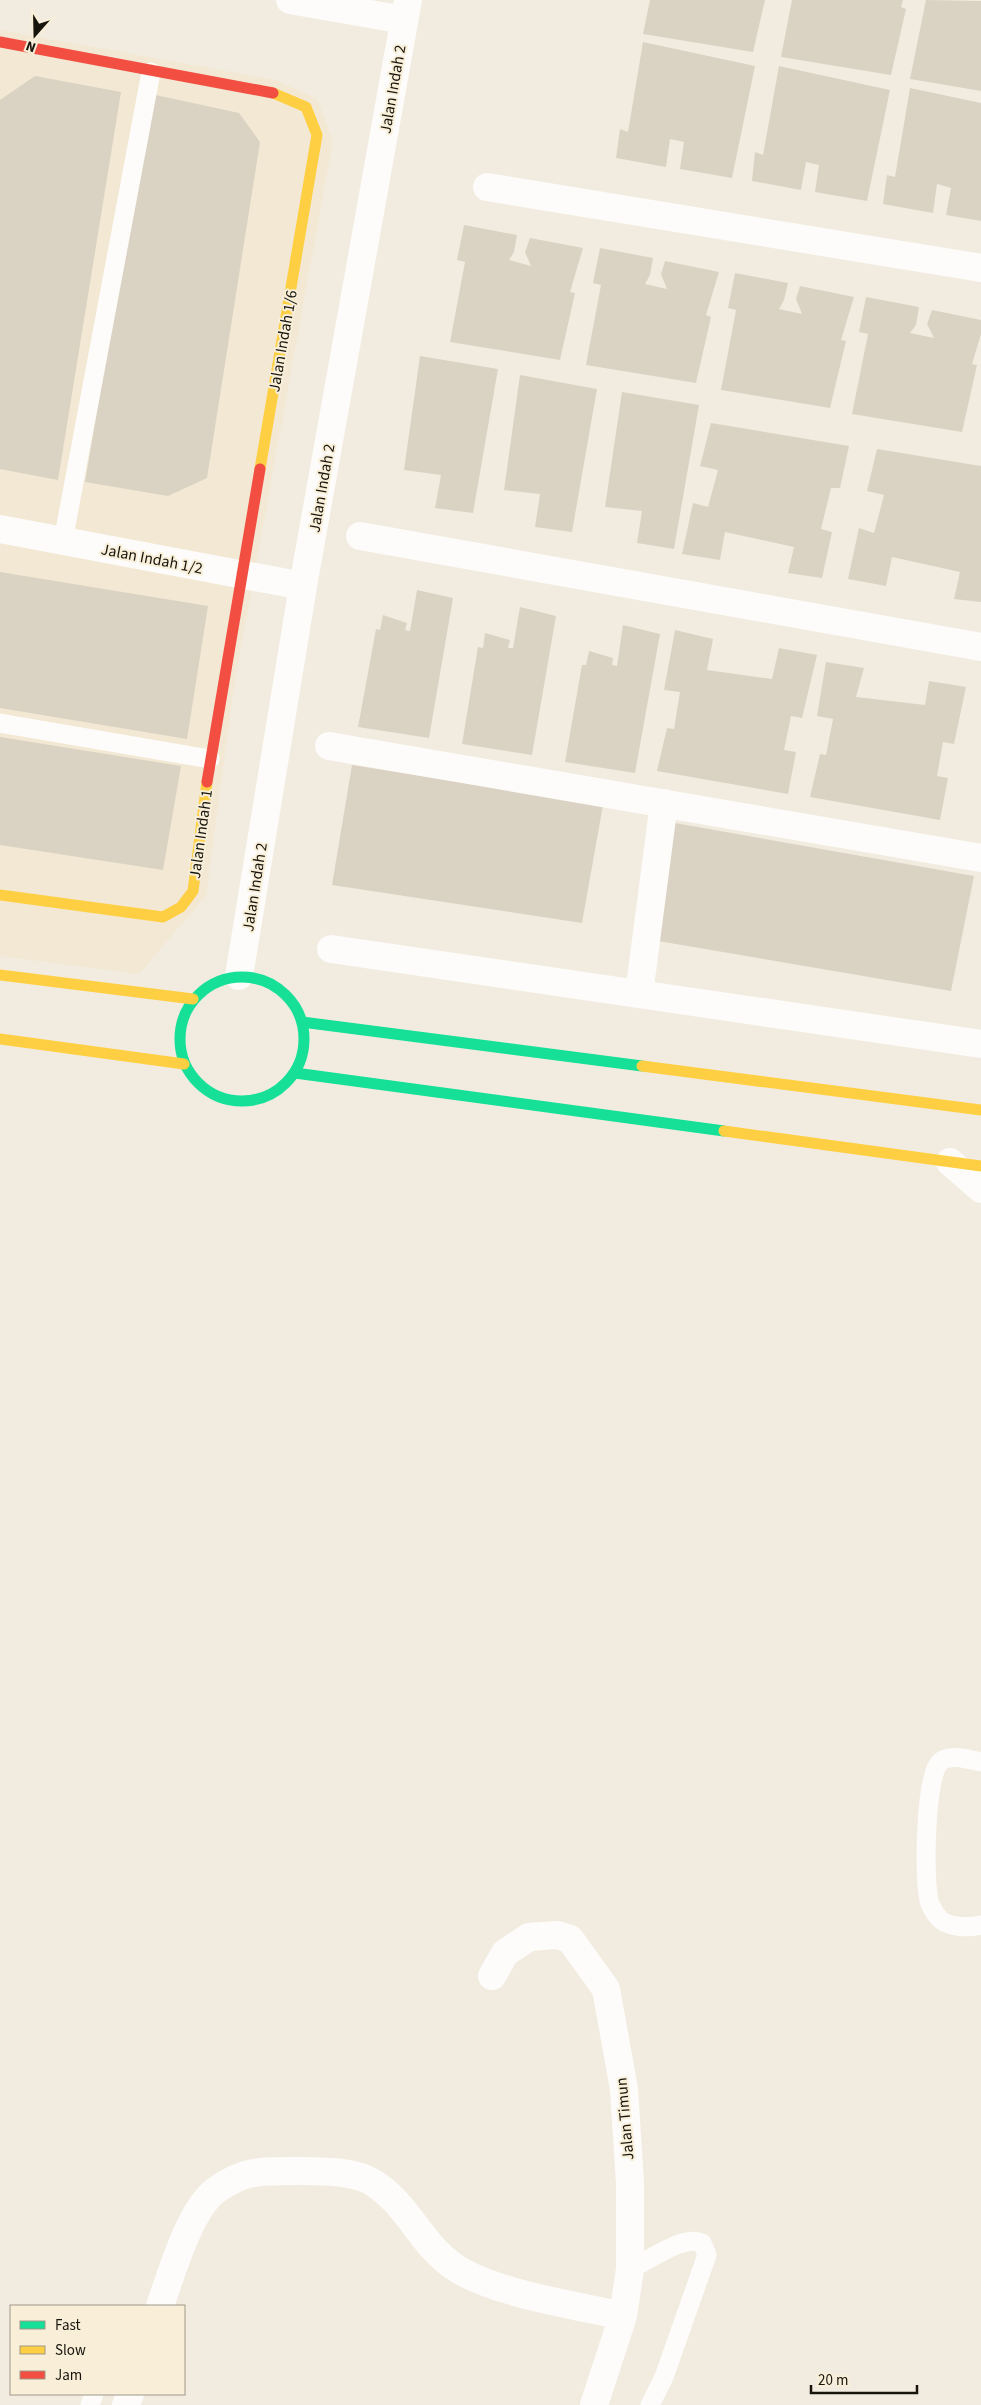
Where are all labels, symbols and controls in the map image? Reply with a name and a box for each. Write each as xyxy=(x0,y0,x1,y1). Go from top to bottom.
north arrow xyxy=(10,10,60,60)
text: N xyxy=(23,35,39,57)
street label: Jalan Indah 2 xyxy=(374,43,412,135)
street label: Jalan Indah 1/6 xyxy=(263,288,303,394)
street label: Jalan Indah 2 xyxy=(303,442,341,534)
street label: Jalan Indah 1/2 xyxy=(99,538,205,580)
street label: Jalan Indah 1 xyxy=(184,788,218,880)
street label: Jalan Indah 2 xyxy=(237,841,273,933)
street label: Jalan Timun xyxy=(610,2077,640,2161)
legend xyxy=(10,2305,185,2395)
text: Fast xyxy=(55,2315,81,2336)
text: Slow xyxy=(55,2340,86,2361)
scale bar xyxy=(811,2362,917,2394)
text: Jam xyxy=(55,2365,82,2386)
text: 20 m xyxy=(818,2370,848,2391)

